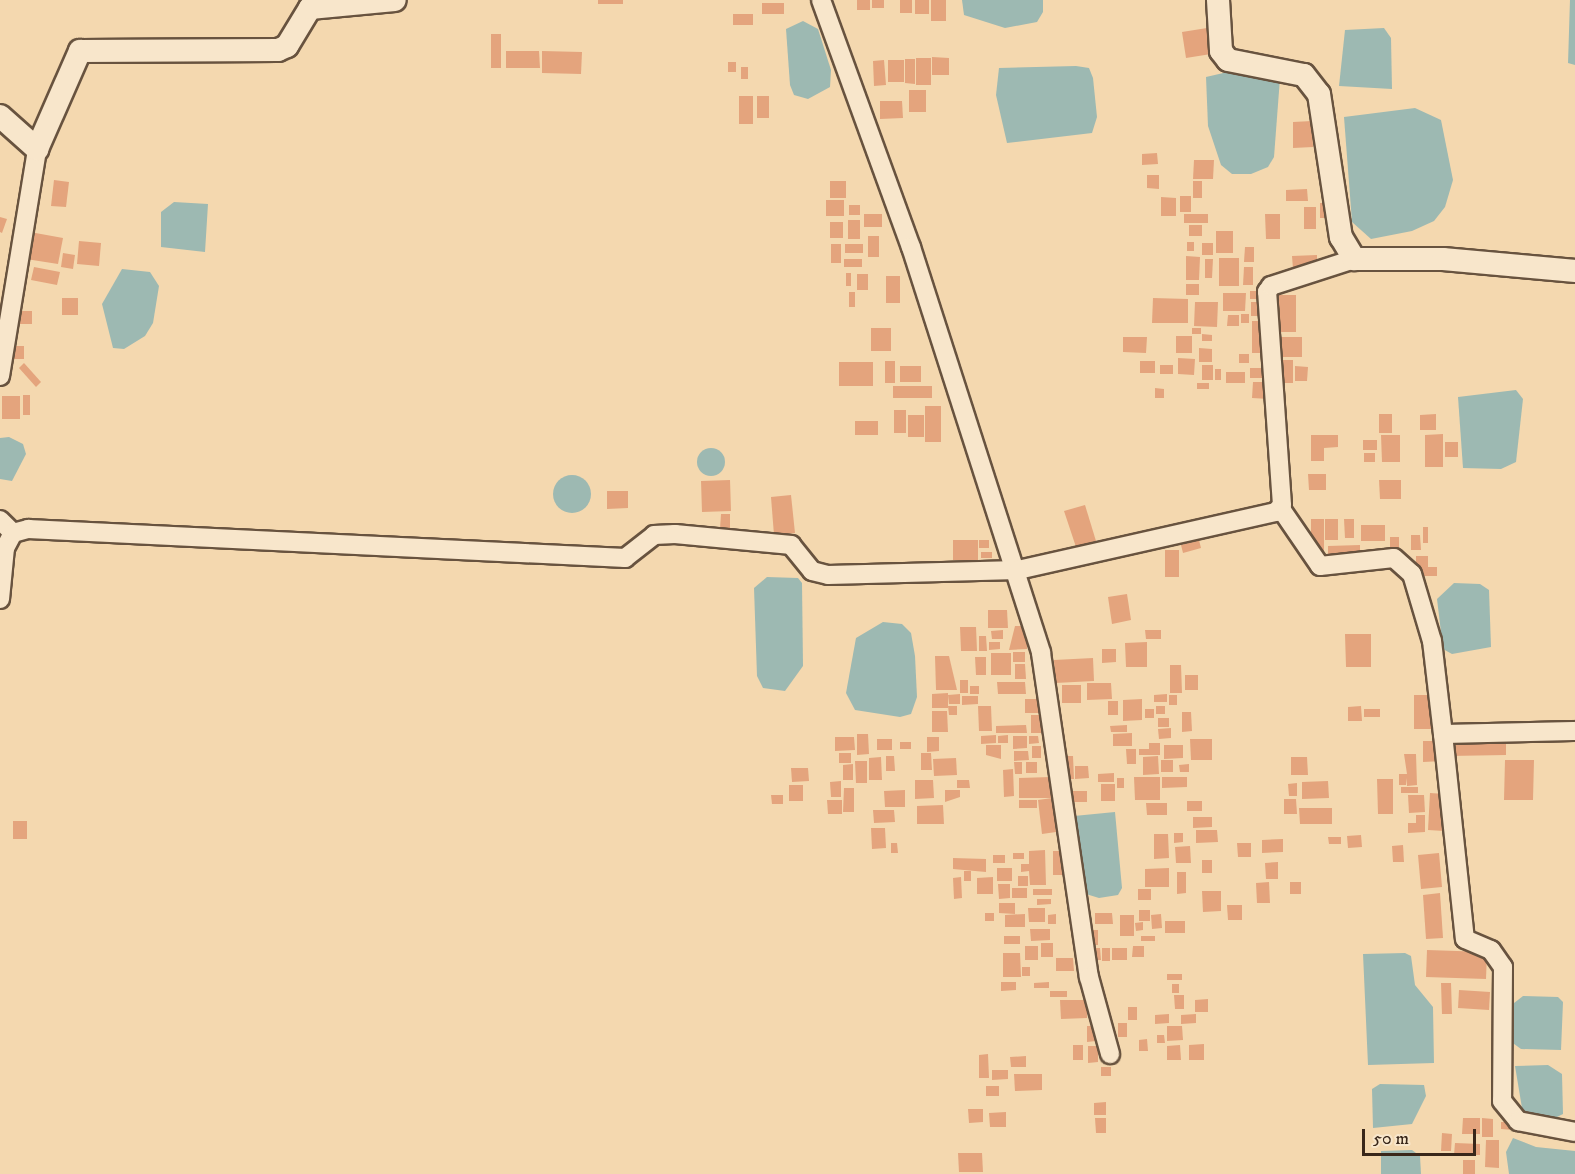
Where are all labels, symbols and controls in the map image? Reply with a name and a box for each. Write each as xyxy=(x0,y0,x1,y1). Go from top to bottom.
scale bar xyxy=(1365,1117,1479,1155)
text: 50 m xyxy=(1373,1128,1409,1150)

